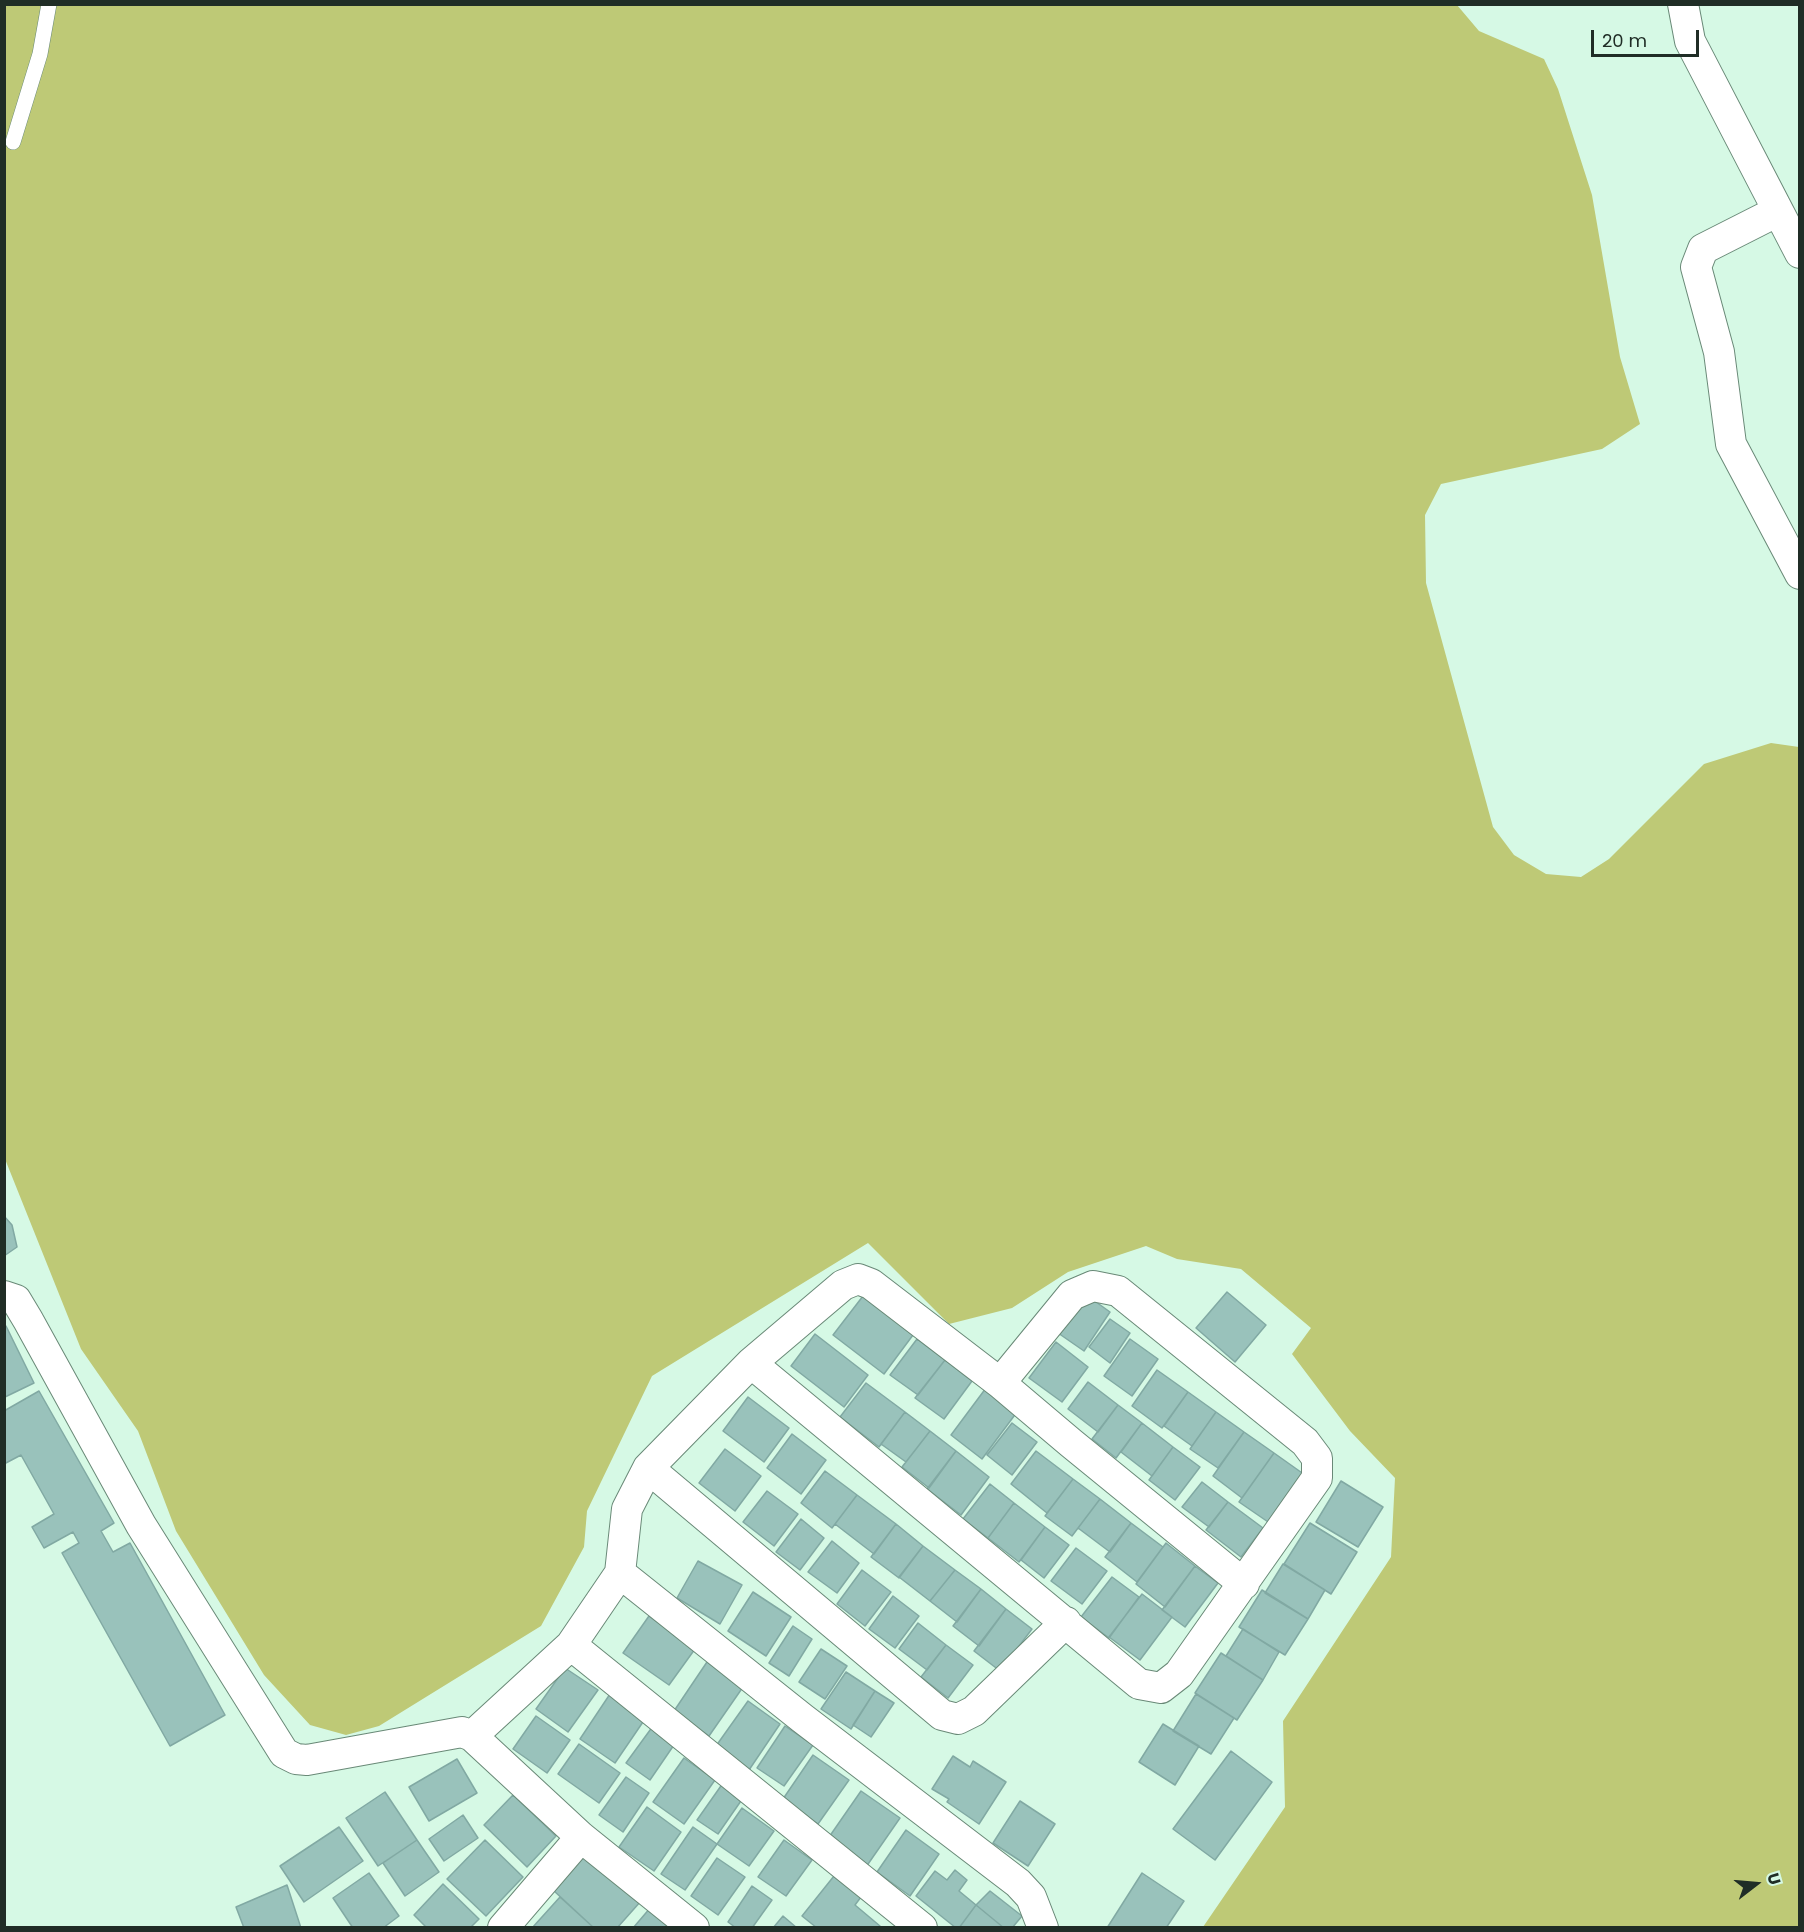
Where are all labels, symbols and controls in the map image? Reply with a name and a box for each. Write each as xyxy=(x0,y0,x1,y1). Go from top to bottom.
scale bar xyxy=(1594,18,1702,56)
text: 20 m xyxy=(1602,28,1647,53)
north arrow xyxy=(1726,1854,1786,1914)
text: U xyxy=(1761,1870,1786,1887)

